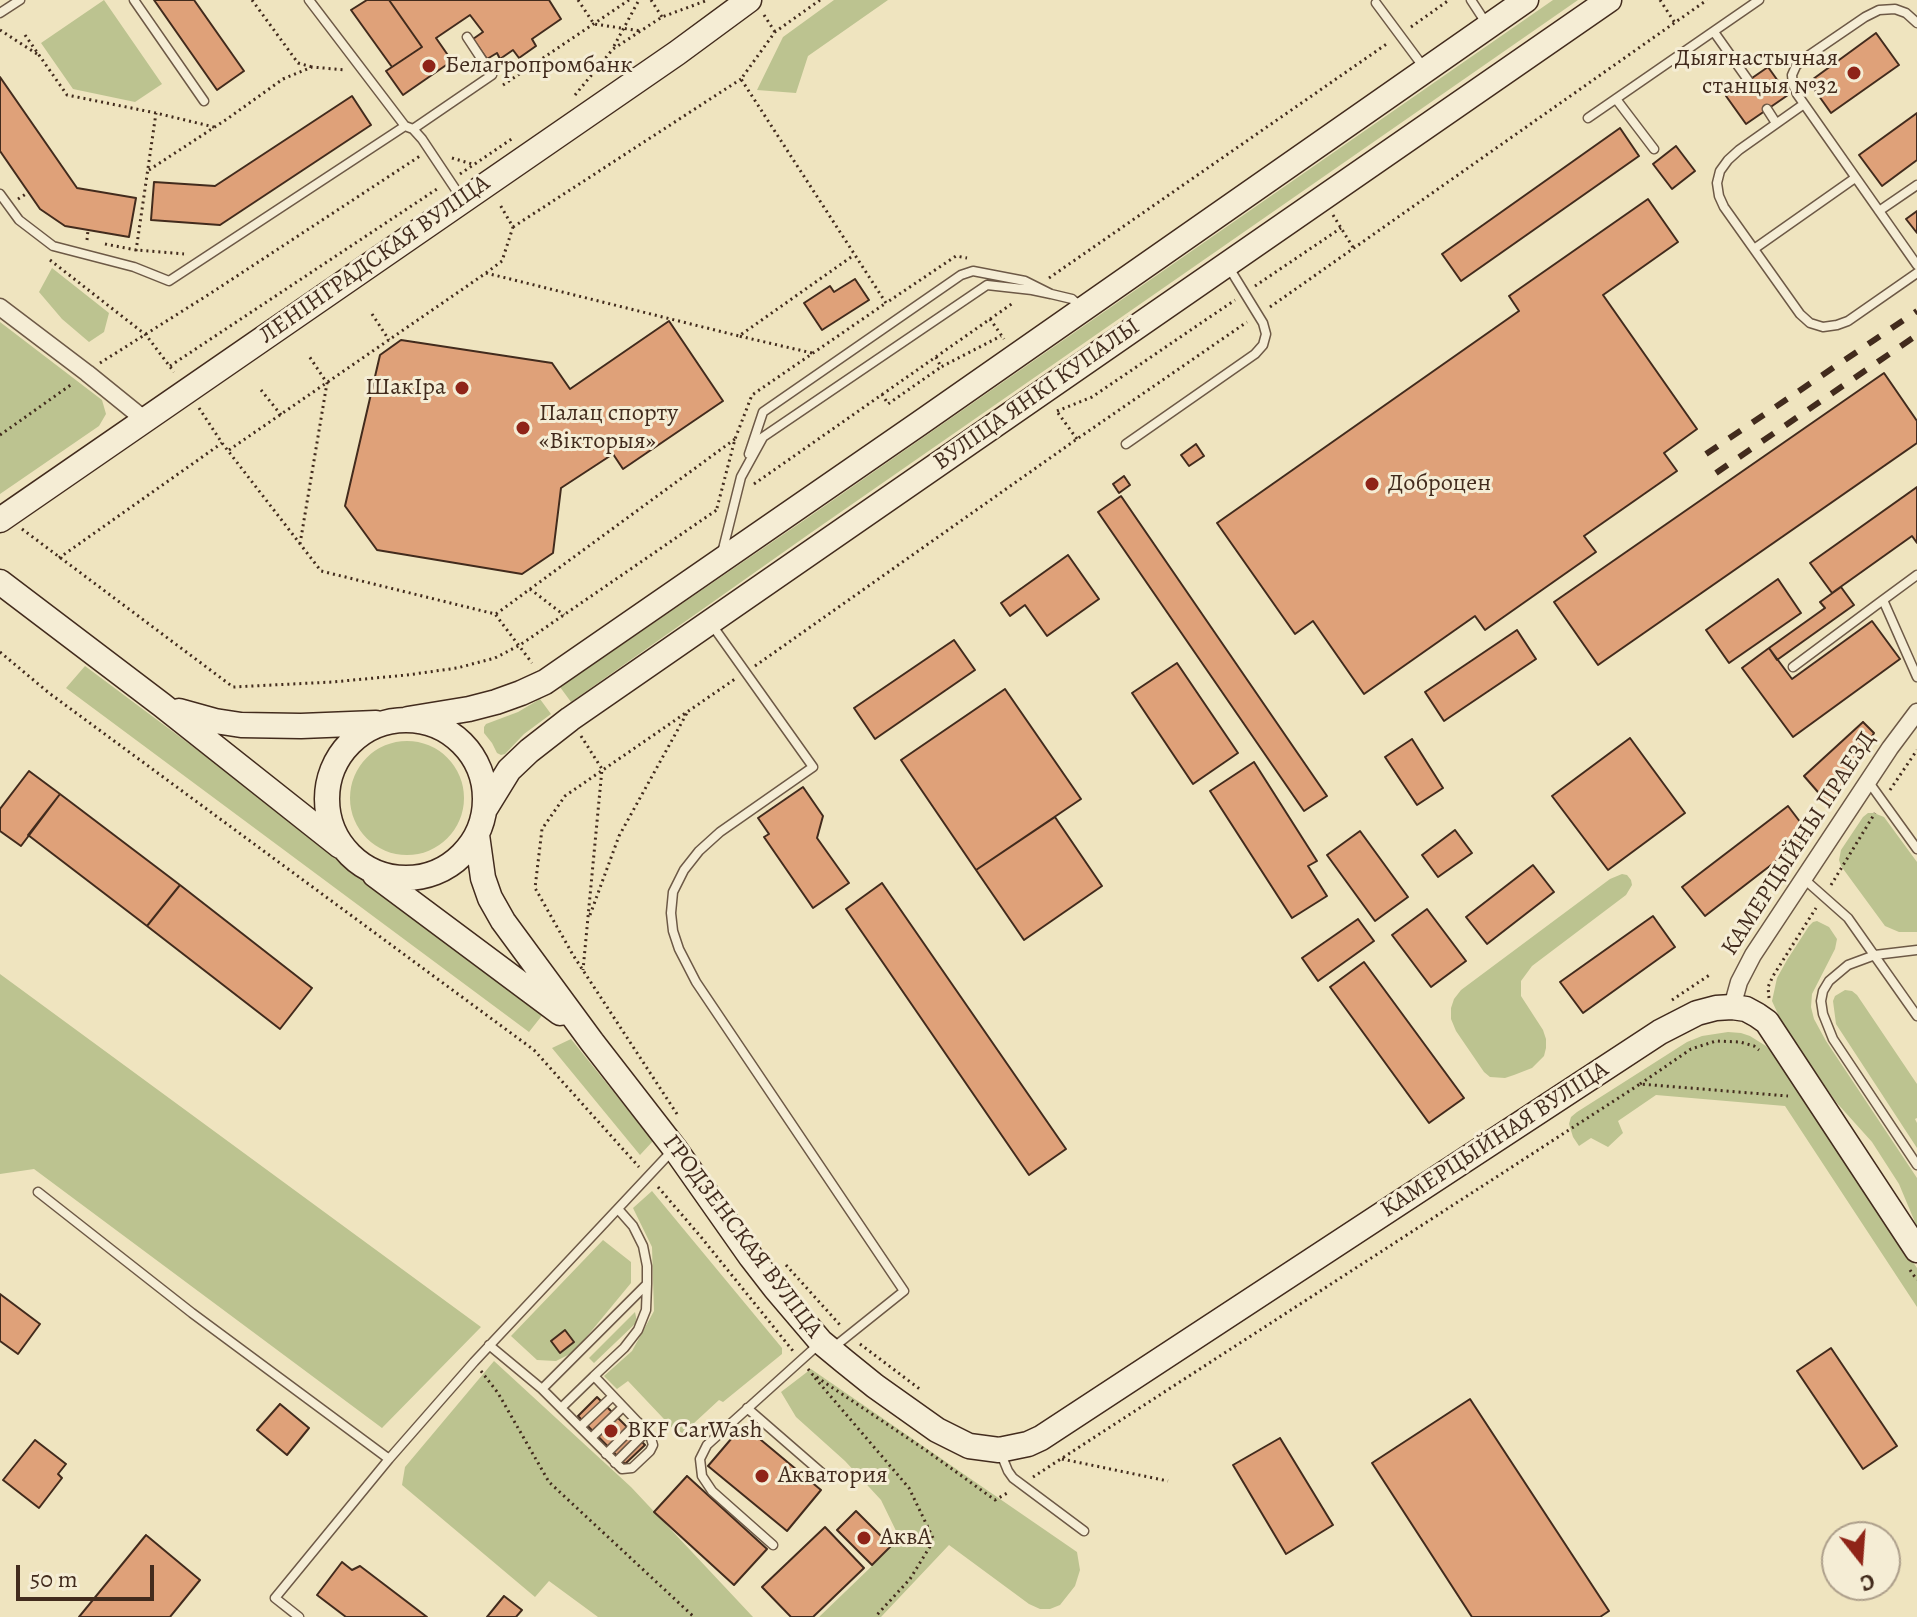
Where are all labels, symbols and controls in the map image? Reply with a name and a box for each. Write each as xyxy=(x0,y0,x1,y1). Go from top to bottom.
place label: Дыягнастычная станцыя №32 xyxy=(1675,45,1838,101)
place label: Белагропромбанк xyxy=(445,52,633,80)
marker: Белагропромбанк xyxy=(420,57,438,75)
marker: Дыягнастычная станцыя №32 xyxy=(1845,64,1863,82)
street label: ЛЕНІНГРАДСКАЯ ВУЛІЦА xyxy=(254,169,496,351)
street label: ВУЛІЦА ЯНКІ КУПАЛЫ xyxy=(928,313,1146,477)
place label: ШакІра xyxy=(365,374,446,402)
marker: ШакІра xyxy=(453,379,471,397)
place label: Палац спорту «Вікторыя» xyxy=(539,400,678,456)
marker: Палац спорту «Вікторыя» xyxy=(514,419,532,437)
place label: Доброцен xyxy=(1388,470,1491,498)
marker: Доброцен xyxy=(1363,475,1381,493)
street label: КАМЕРЦЫЙНЫ ПРАЕЗД xyxy=(1716,727,1882,961)
street label: КАМЕРЦЫЙНАЯ ВУЛІЦА xyxy=(1376,1055,1614,1225)
street label: ГРОДЗЕНСКАЯ ВУЛІЦА xyxy=(656,1130,828,1344)
place label: BKF CarWash xyxy=(627,1417,762,1445)
marker: BKF CarWash xyxy=(602,1422,620,1440)
place label: Акватория xyxy=(778,1462,888,1490)
marker: Акватория xyxy=(753,1467,771,1485)
north arrow xyxy=(1821,1521,1901,1601)
place label: АквА xyxy=(880,1524,931,1552)
marker: АквА xyxy=(855,1529,873,1547)
scale bar xyxy=(20,1549,158,1599)
text: 50 m xyxy=(30,1563,78,1595)
text: С xyxy=(1857,1566,1878,1598)

